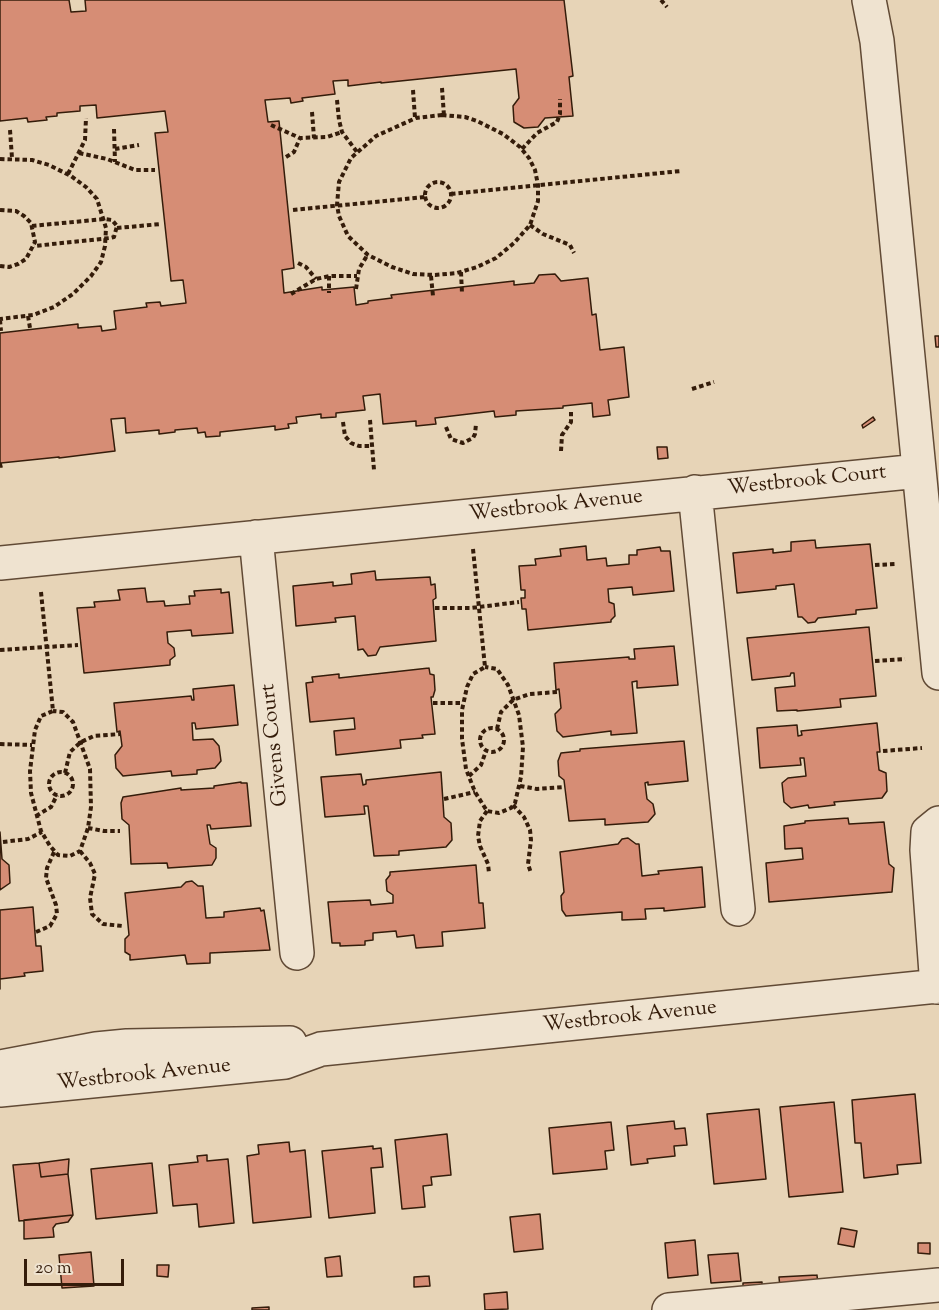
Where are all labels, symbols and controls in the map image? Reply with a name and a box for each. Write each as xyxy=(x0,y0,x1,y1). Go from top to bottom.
street label: Westbrook Court xyxy=(726,461,888,503)
street label: Westbrook Avenue xyxy=(468,485,644,529)
street label: Givens Court xyxy=(257,682,295,808)
street label: Westbrook Avenue xyxy=(542,996,718,1040)
street label: Westbrook Avenue xyxy=(56,1054,232,1098)
scale bar xyxy=(27,1247,128,1285)
text: 20 m xyxy=(35,1256,72,1282)

